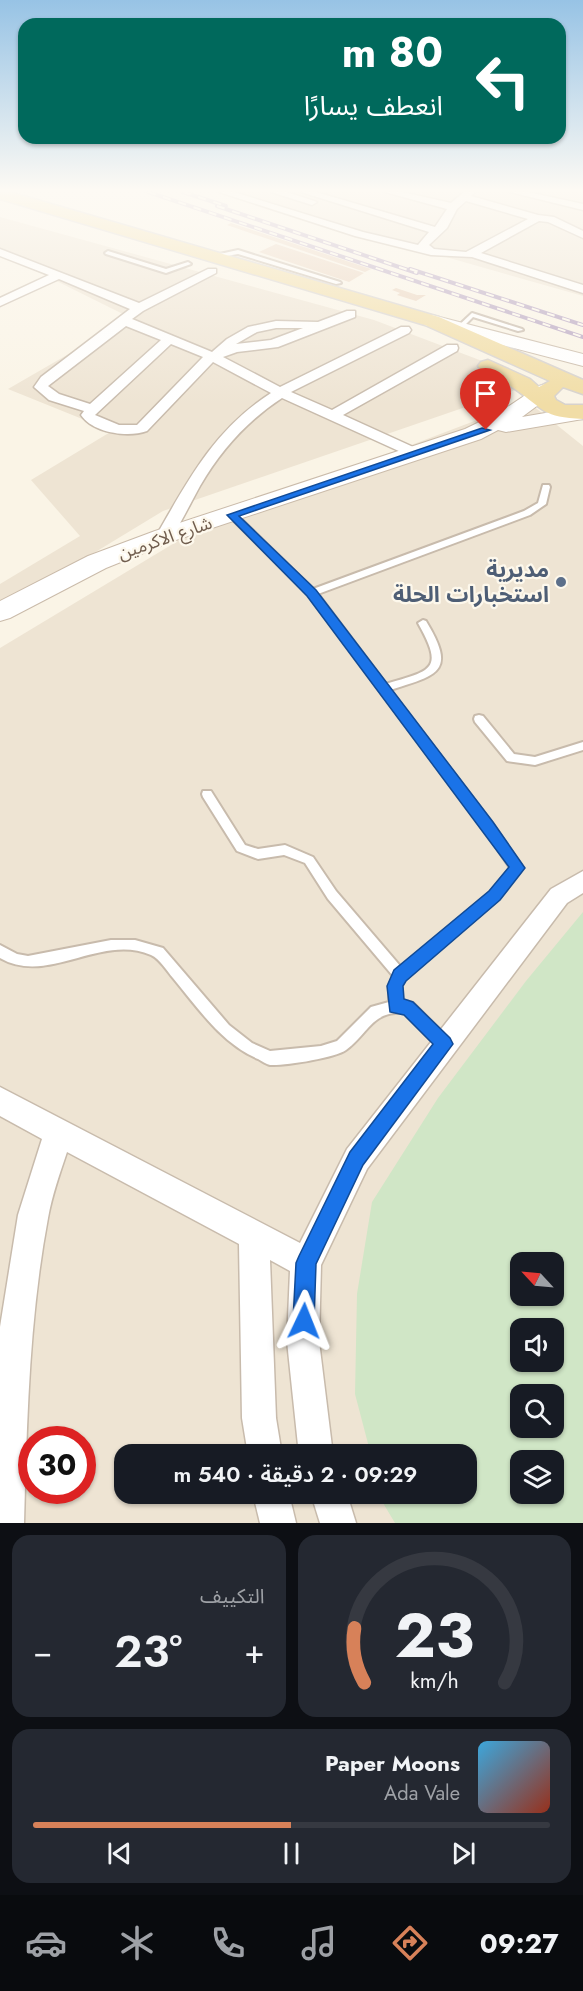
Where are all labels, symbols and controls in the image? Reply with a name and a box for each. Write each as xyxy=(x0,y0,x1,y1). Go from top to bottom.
text: 80 m xyxy=(342,22,443,83)
icon: left xyxy=(464,42,542,120)
text: انعطف يسارًا xyxy=(304,86,443,125)
pin xyxy=(460,368,511,430)
icon: arrive xyxy=(469,377,502,410)
street label: شارع الاكرمين xyxy=(114,510,216,567)
place label: مديرية استخبارات الحلة xyxy=(393,553,549,610)
marker: مديرية استخبارات الحلة xyxy=(554,575,568,589)
north arrow xyxy=(510,1252,564,1306)
map controls xyxy=(510,1252,564,1504)
position arrow xyxy=(272,1289,336,1353)
button: sound xyxy=(510,1318,564,1372)
button: search xyxy=(510,1384,564,1438)
speed limit sign: 30 xyxy=(18,1426,96,1504)
button: layers xyxy=(510,1450,564,1504)
text: 09:29 · 2 دقيقة · 540 m xyxy=(174,1458,417,1490)
text: التكييف xyxy=(200,1582,265,1611)
text: 23 xyxy=(394,1590,474,1680)
text: 23° xyxy=(114,1619,182,1684)
text: − xyxy=(33,1628,52,1675)
text: + xyxy=(244,1628,264,1675)
text: km/h xyxy=(410,1665,458,1696)
text: Paper Moons xyxy=(325,1747,460,1779)
text: Ada Vale xyxy=(384,1779,460,1808)
icon: previous xyxy=(103,1837,136,1870)
icon: pause xyxy=(275,1837,308,1870)
icon: next xyxy=(447,1837,480,1870)
icon: car xyxy=(25,1922,67,1964)
icon: climate xyxy=(116,1922,158,1964)
icon: phone xyxy=(207,1922,249,1964)
icon: music xyxy=(298,1922,340,1964)
icon: directions xyxy=(389,1922,431,1964)
text: 09:27 xyxy=(480,1924,558,1963)

